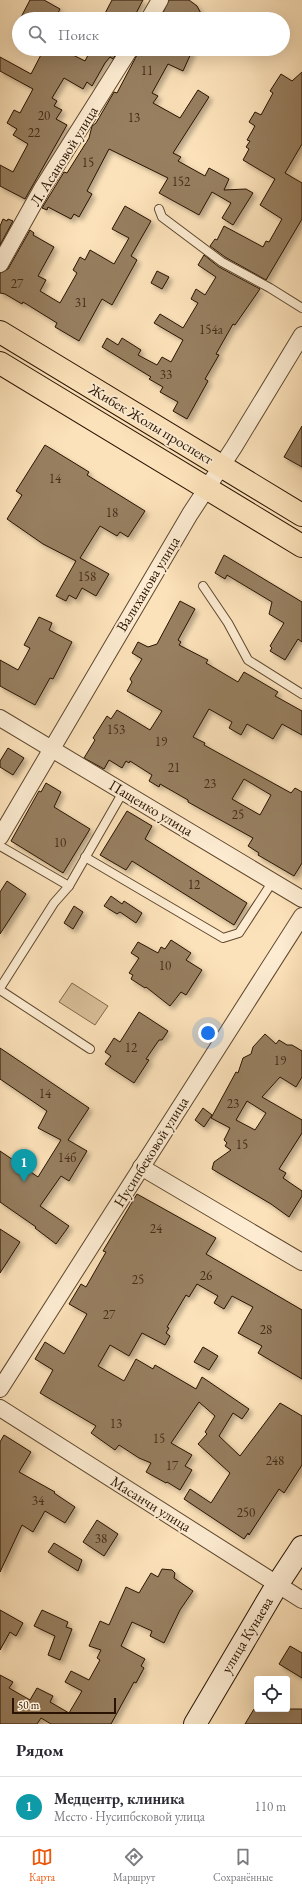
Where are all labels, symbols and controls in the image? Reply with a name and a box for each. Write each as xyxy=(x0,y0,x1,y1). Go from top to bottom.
search box xyxy=(12,12,290,56)
icon: search xyxy=(26,23,48,45)
text: Поиск xyxy=(58,25,99,44)
house number: 11 xyxy=(141,62,153,79)
street label: Л. Асановой улица xyxy=(25,102,102,209)
house number: 20 xyxy=(38,107,50,124)
house number: 13 xyxy=(128,109,140,126)
house number: 22 xyxy=(28,124,41,141)
house number: 15 xyxy=(82,154,94,171)
house number: 152 xyxy=(172,173,191,190)
house number: 27 xyxy=(11,275,24,292)
house number: 31 xyxy=(75,294,87,311)
house number: 154а xyxy=(199,321,224,338)
house number: 33 xyxy=(160,366,172,383)
street label: Жибек Жолы проспект xyxy=(85,378,217,468)
house number: 14 xyxy=(49,470,62,487)
house number: 18 xyxy=(106,504,118,521)
street label: Валиханова улица xyxy=(112,533,183,635)
house number: 158 xyxy=(78,568,96,585)
house number: 153 xyxy=(107,721,125,738)
house number: 19 xyxy=(155,733,168,750)
house number: 21 xyxy=(168,759,180,776)
street label: Пащенко улица xyxy=(106,775,197,840)
house number: 23 xyxy=(204,775,216,792)
house number: 25 xyxy=(232,806,244,823)
house number: 10 xyxy=(54,834,66,851)
house number: 12 xyxy=(188,876,201,893)
house number: 10 xyxy=(159,957,171,974)
your location xyxy=(198,1023,218,1043)
house number: 12 xyxy=(125,1039,138,1056)
house number: 19 xyxy=(274,1052,287,1069)
house number: 14 xyxy=(39,1085,52,1102)
street label: Нусипбековой улица xyxy=(109,1093,192,1210)
house number: 23 xyxy=(227,1095,239,1112)
house number: 15 xyxy=(236,1136,248,1153)
pin: 1 xyxy=(11,1149,37,1182)
house number: 14б xyxy=(58,1149,76,1166)
house number: 24 xyxy=(150,1220,163,1237)
house number: 26 xyxy=(200,1267,212,1284)
house number: 25 xyxy=(132,1271,144,1288)
house number: 27 xyxy=(103,1306,116,1323)
house number: 28 xyxy=(260,1321,272,1338)
house number: 13 xyxy=(110,1415,122,1432)
house number: 15 xyxy=(153,1430,165,1447)
house number: 248 xyxy=(266,1452,284,1469)
house number: 17 xyxy=(166,1457,179,1474)
street label: Масанчи улица xyxy=(107,1471,195,1536)
house number: 34 xyxy=(32,1492,45,1509)
house number: 250 xyxy=(237,1504,255,1521)
house number: 38 xyxy=(95,1530,107,1547)
street label: улица Кунаева xyxy=(216,1593,277,1676)
map controls xyxy=(254,1676,290,1712)
button: locate xyxy=(254,1676,290,1712)
scale bar xyxy=(12,1696,116,1715)
text: 50 m xyxy=(18,1698,39,1712)
text: Рядом xyxy=(16,1739,64,1761)
text: Медцентр, клиника xyxy=(54,1789,185,1808)
text: 1 xyxy=(26,1798,32,1815)
text: 110 m xyxy=(255,1798,286,1815)
text: Место · Нусипбековой улица xyxy=(54,1808,205,1825)
tab: Карта xyxy=(29,1846,55,1884)
tab: Маршрут xyxy=(113,1846,155,1884)
tab: Сохранённые xyxy=(213,1846,273,1884)

